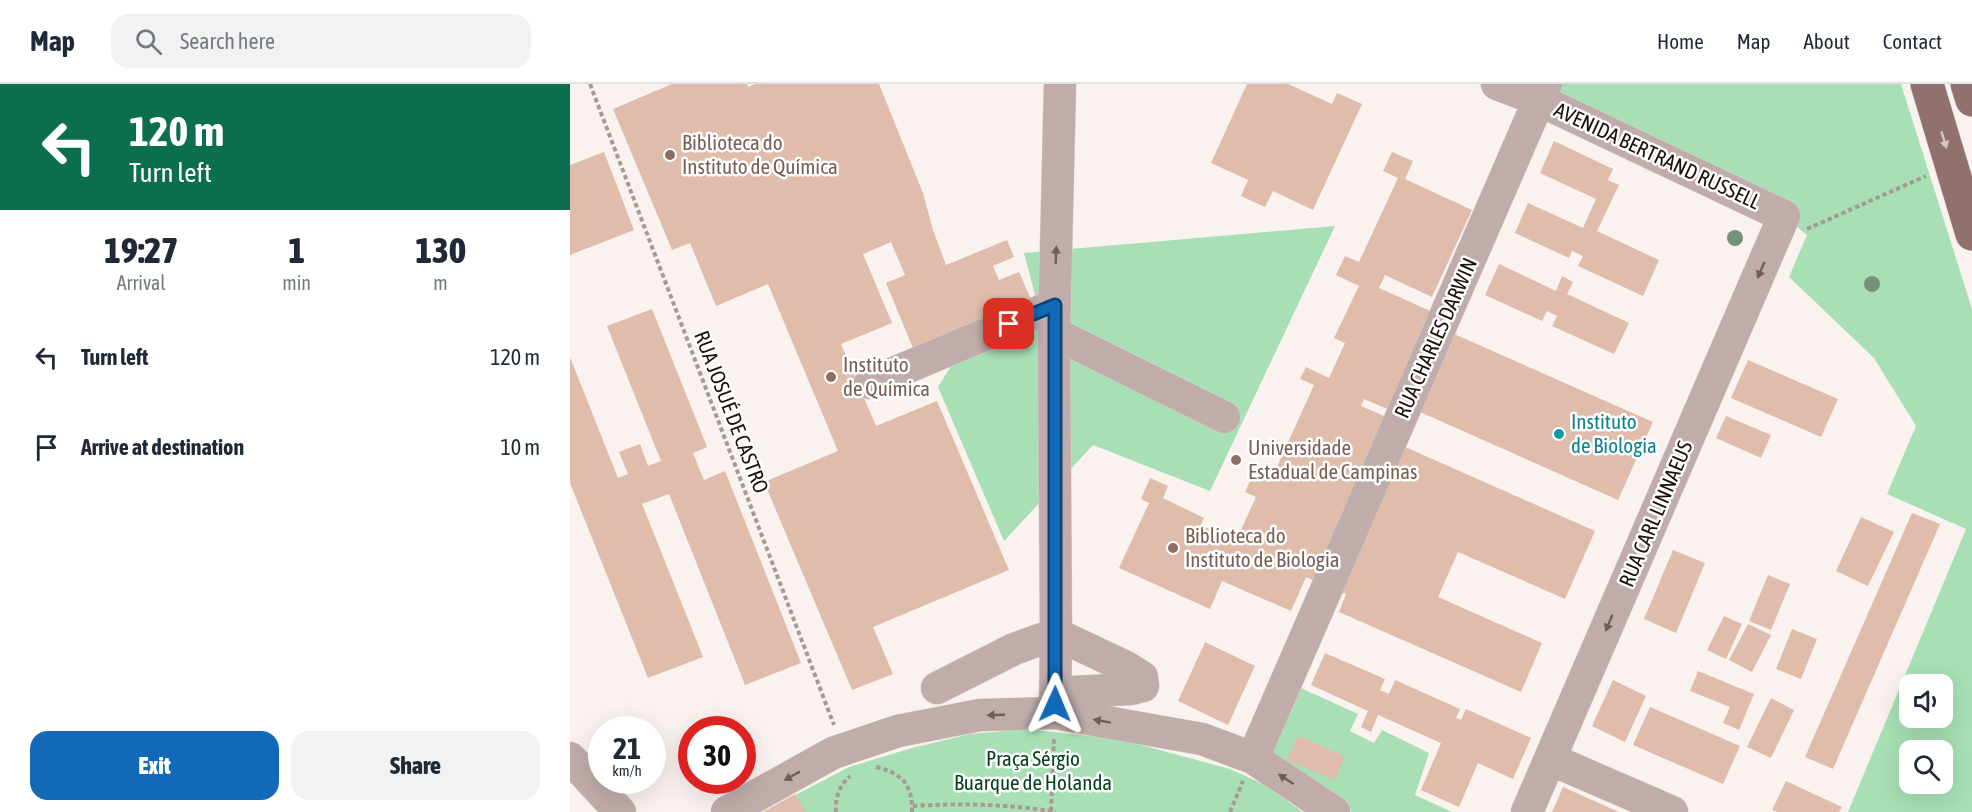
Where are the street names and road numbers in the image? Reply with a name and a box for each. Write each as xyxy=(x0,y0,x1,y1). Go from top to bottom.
street label: AVENIDA BERTRAND RUSSELL xyxy=(1551,97,1764,213)
street label: RUA CHARLES DARWIN xyxy=(1389,254,1481,421)
street label: RUA JOSUÉ DE CASTRO xyxy=(690,327,774,496)
street label: RUA CARL LINNAEUS xyxy=(1614,437,1697,590)

